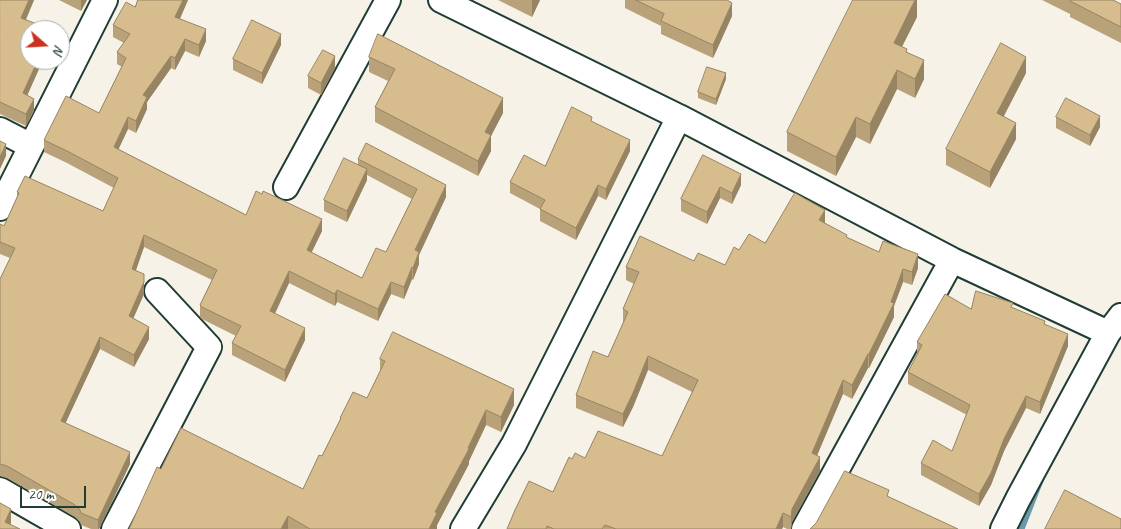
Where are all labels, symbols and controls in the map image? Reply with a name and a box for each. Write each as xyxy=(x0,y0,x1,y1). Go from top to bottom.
north arrow xyxy=(20,20,70,70)
text: N xyxy=(49,43,68,57)
scale bar xyxy=(22,476,89,508)
text: 20 m xyxy=(28,485,54,504)

